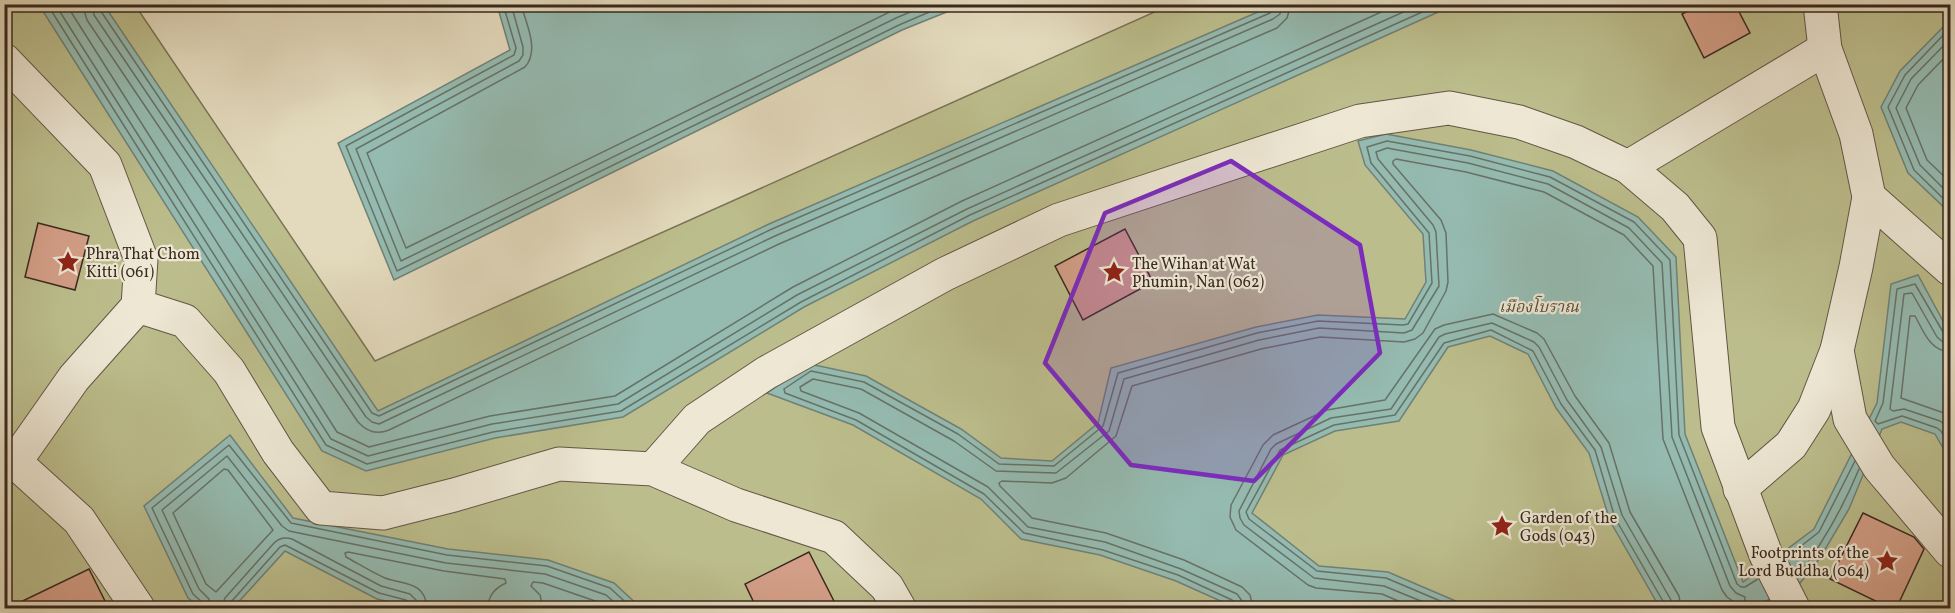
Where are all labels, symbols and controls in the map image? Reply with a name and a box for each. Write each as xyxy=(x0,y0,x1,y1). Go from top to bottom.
place label: Phra That Chom Kitti (061) xyxy=(86,244,200,284)
place icon: Phra That Chom Kitti (061) xyxy=(55,249,81,275)
place label: The Wihan at Wat Phumin, Nan (062) xyxy=(1132,254,1264,294)
place icon: The Wihan at Wat Phumin, Nan (062) xyxy=(1101,259,1127,285)
park label: เมืองโบราณ xyxy=(1499,295,1579,319)
place label: Garden of the Gods (043) xyxy=(1520,508,1617,548)
place icon: Garden of the Gods (043) xyxy=(1489,513,1515,539)
place label: Footprints of the Lord Buddha (064) xyxy=(1739,543,1869,583)
place icon: Footprints of the Lord Buddha (064) xyxy=(1874,548,1900,574)

